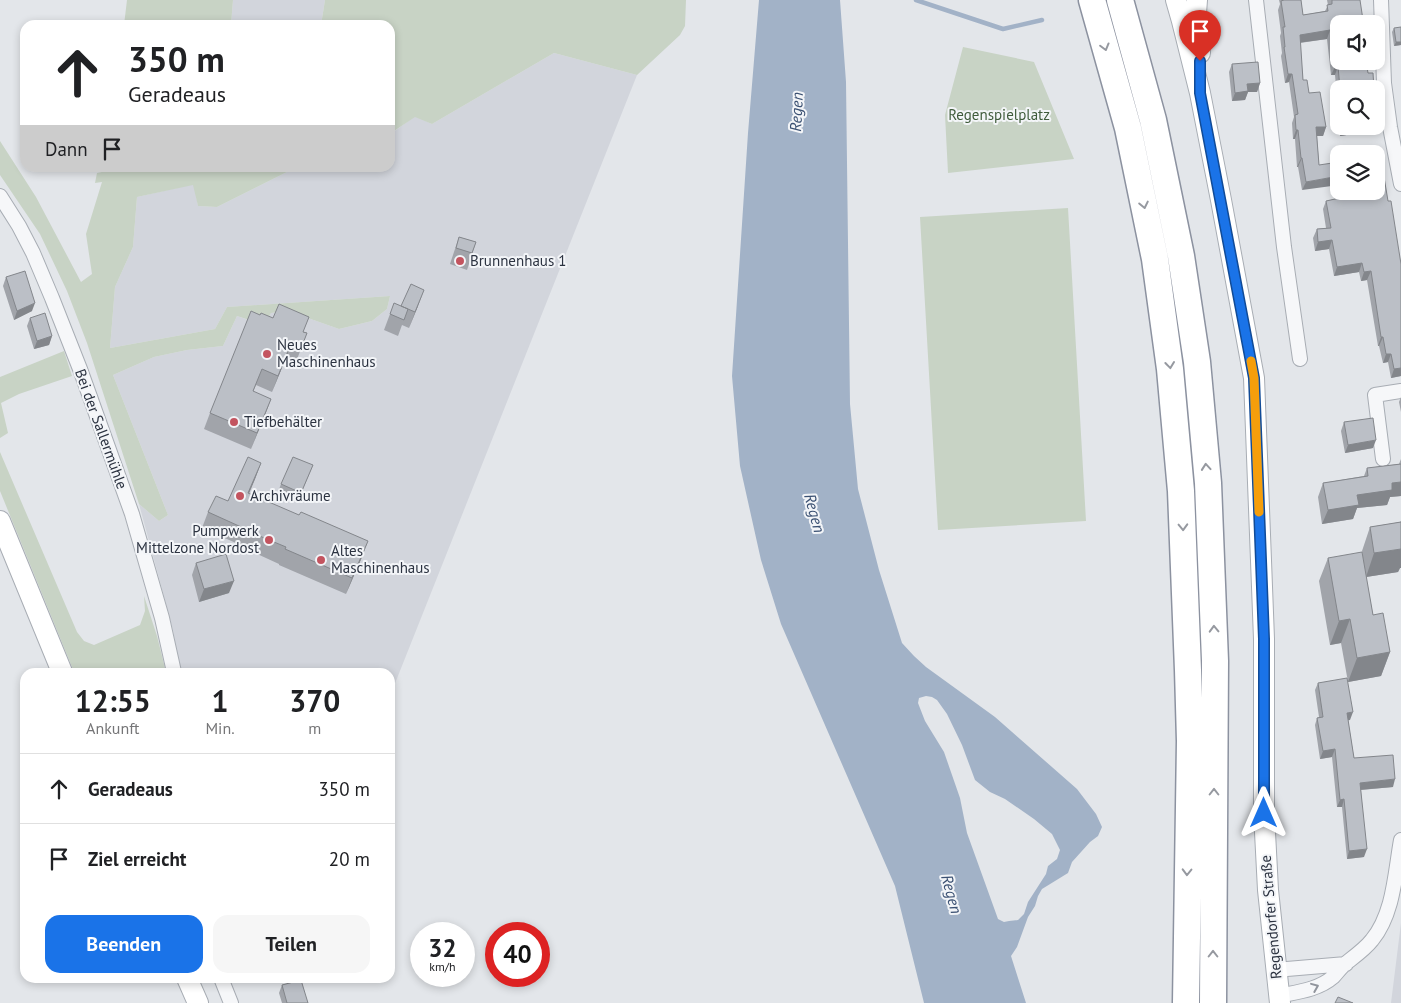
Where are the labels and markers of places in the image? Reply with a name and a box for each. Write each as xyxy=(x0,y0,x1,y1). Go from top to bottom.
pin xyxy=(1179,10,1221,61)
place label: Brunnenhaus 1 xyxy=(470,251,566,270)
marker: Brunnenhaus 1 xyxy=(454,255,466,267)
place label: Neues Maschinenhaus xyxy=(277,335,376,371)
marker: Neues Maschinenhaus xyxy=(261,348,273,360)
place label: Tiefbehälter xyxy=(244,412,322,431)
marker: Tiefbehälter xyxy=(228,416,240,428)
place label: Archivräume xyxy=(250,486,331,505)
marker: Archivräume xyxy=(234,490,246,502)
place label: Pumpwerk Mittelzone Nordost xyxy=(136,521,260,557)
marker: Pumpwerk Mittelzone Nordost xyxy=(263,534,275,546)
place label: Altes Maschinenhaus xyxy=(331,541,430,577)
marker: Altes Maschinenhaus xyxy=(315,554,327,566)

